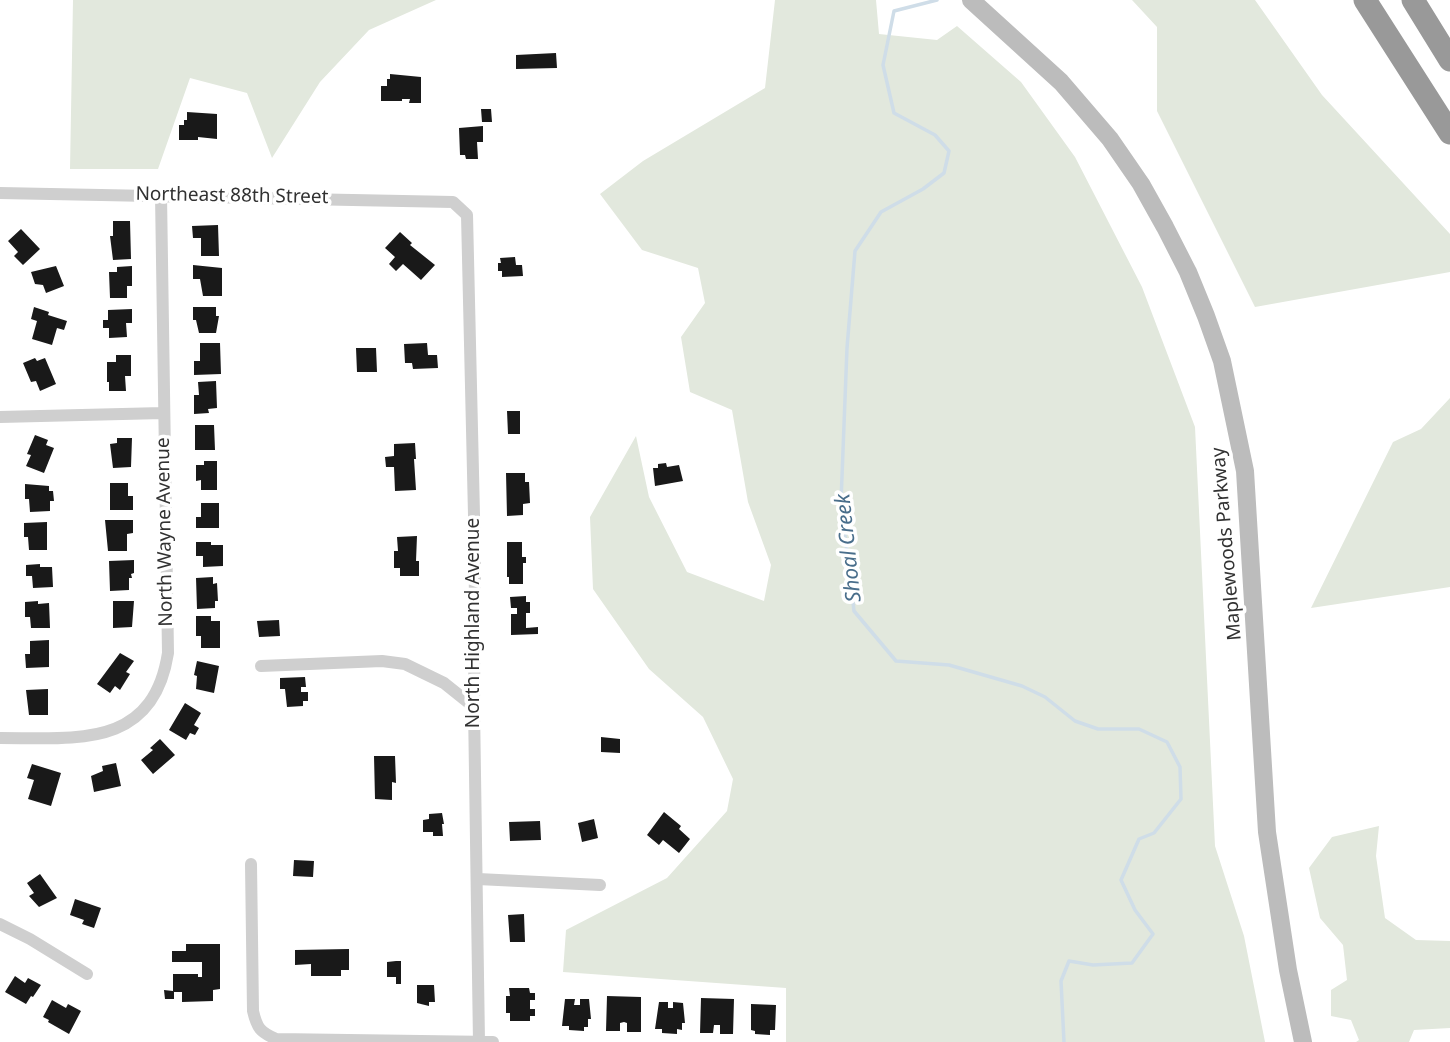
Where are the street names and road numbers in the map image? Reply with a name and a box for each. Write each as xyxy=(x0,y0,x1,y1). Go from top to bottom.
street label: Northeast 88th Street xyxy=(135,183,329,209)
street label: North Wayne Avenue xyxy=(152,437,178,627)
street label: Maplewoods Parkway xyxy=(1207,446,1247,642)
street label: North Highland Avenue xyxy=(463,518,485,728)

